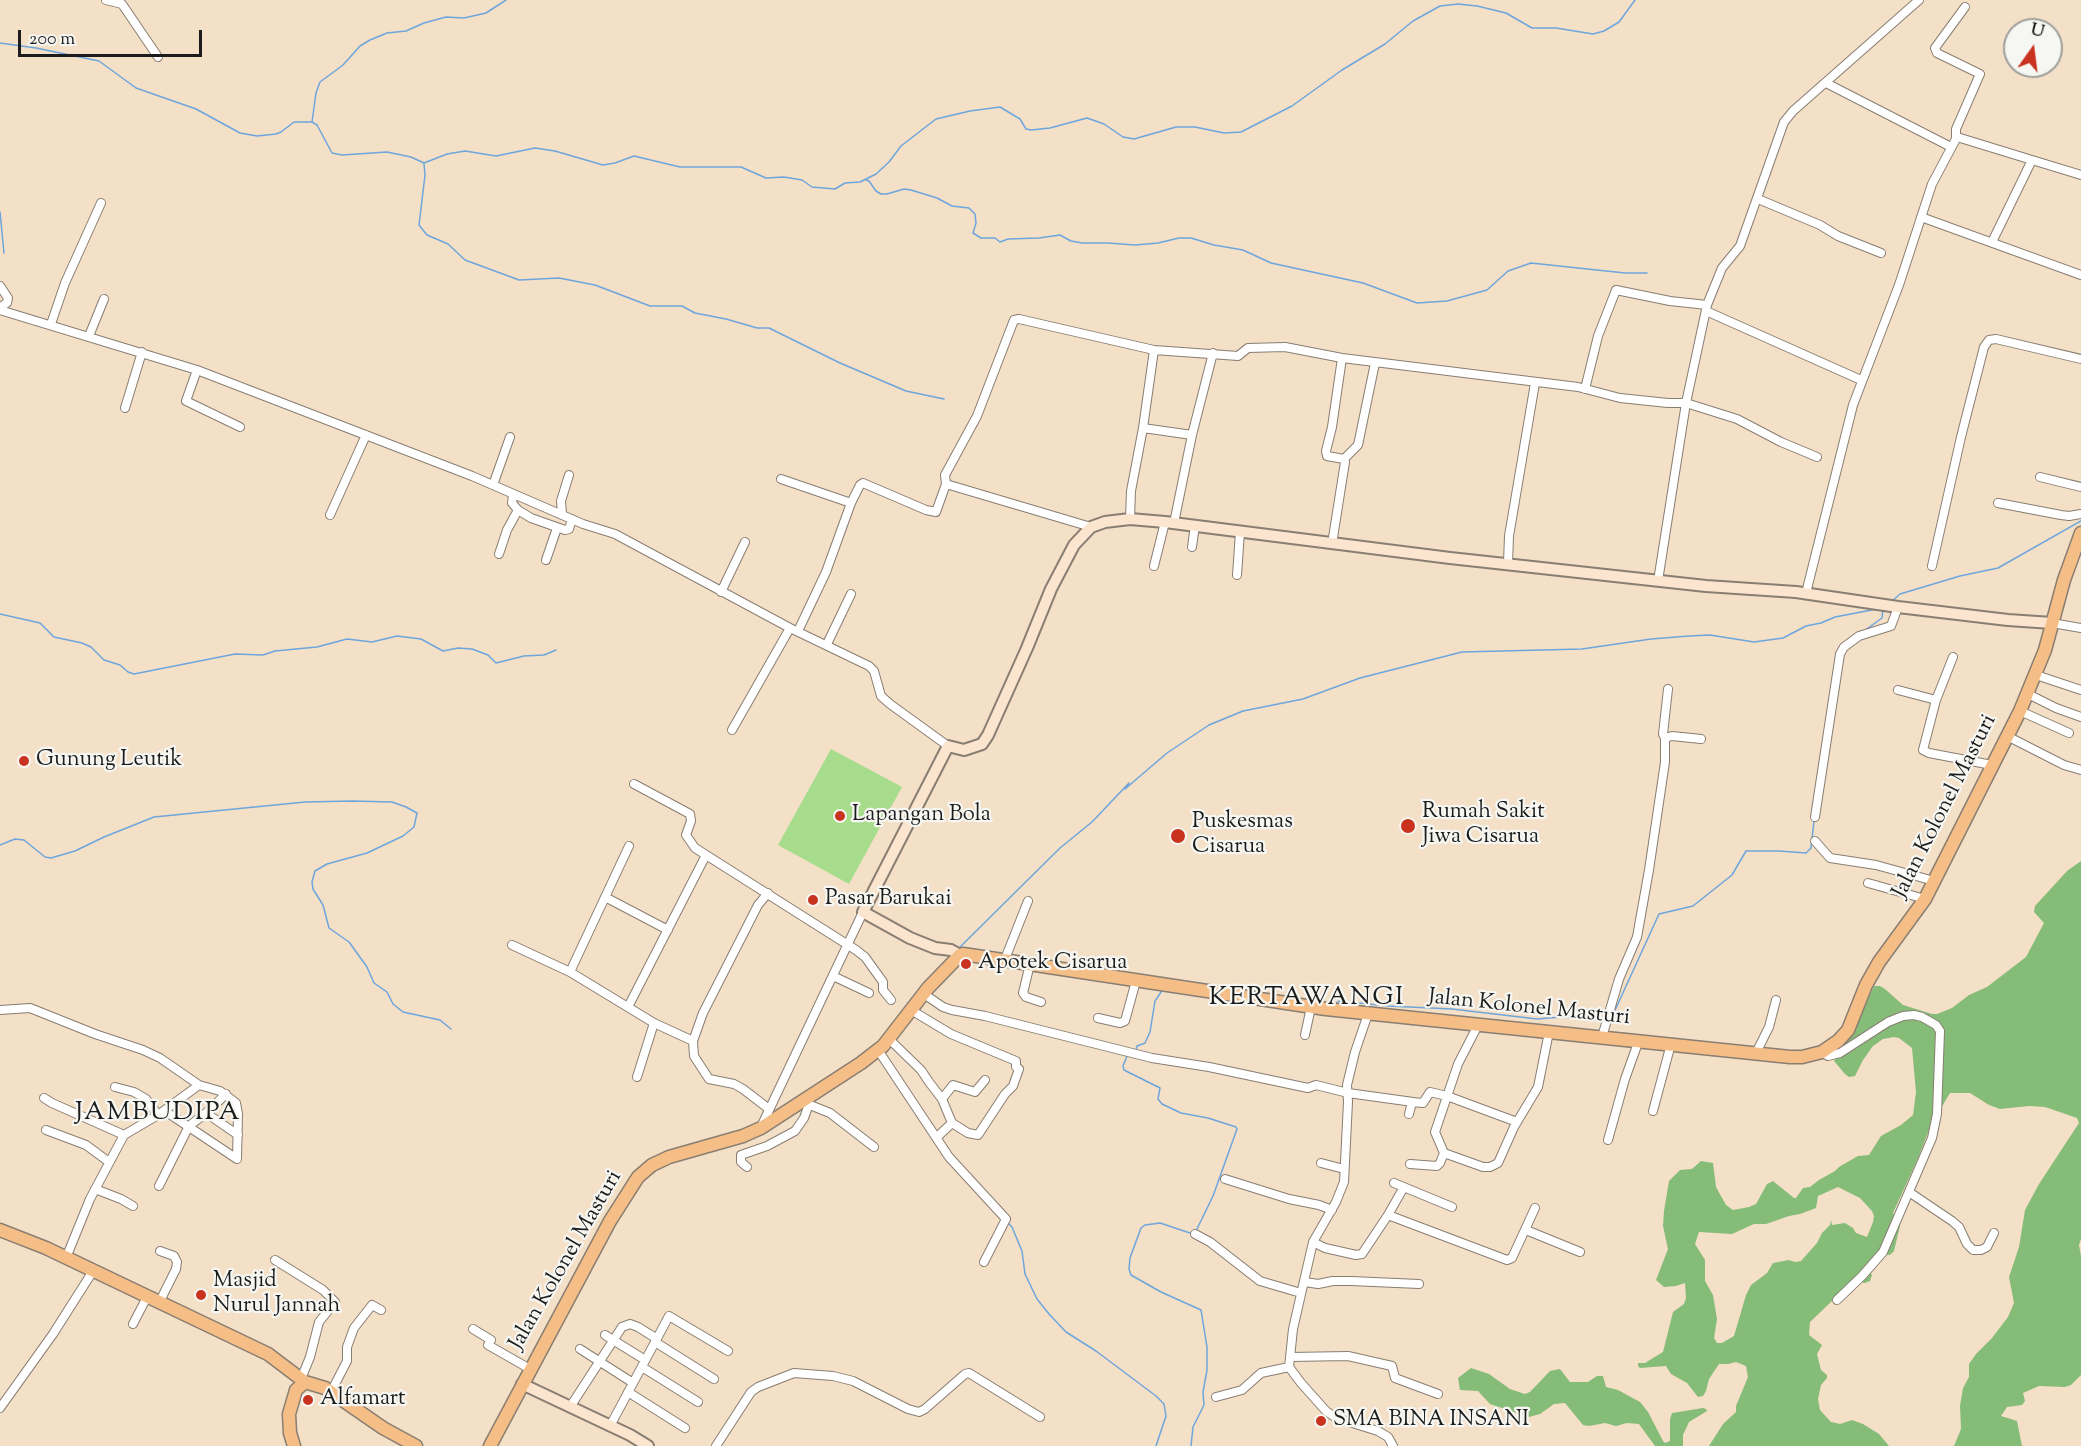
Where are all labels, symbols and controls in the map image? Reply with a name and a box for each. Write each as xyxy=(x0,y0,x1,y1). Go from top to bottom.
scale bar xyxy=(21,18,206,56)
north arrow xyxy=(2003,18,2063,78)
text: U xyxy=(2028,19,2046,45)
text: 200 m xyxy=(29,27,75,53)
street label: Jalan Kolonel Masturi xyxy=(1888,711,2004,903)
place label: Gunung Leutik xyxy=(36,748,182,774)
marker: Gunung Leutik xyxy=(17,754,31,768)
place label: Rumah Sakit Jiwa Cisarua xyxy=(1422,800,1545,852)
place label: Lapangan Bola xyxy=(852,803,991,829)
marker: Lapangan Bola xyxy=(833,809,847,823)
place label: Puskesmas Cisarua xyxy=(1192,810,1293,861)
marker: Rumah Sakit Jiwa Cisarua xyxy=(1399,817,1417,835)
marker: Puskesmas Cisarua xyxy=(1169,827,1187,845)
place label: Pasar Barukai xyxy=(825,887,952,913)
marker: Pasar Barukai xyxy=(806,893,820,907)
place label: Apotek Cisarua xyxy=(978,951,1127,977)
marker: Apotek Cisarua xyxy=(959,957,973,971)
district label: KERTAWANGI xyxy=(1209,984,1405,1016)
street label: Jalan Kolonel Masturi xyxy=(1427,985,1631,1033)
district label: JAMBUDIPA xyxy=(75,1099,241,1131)
street label: Jalan Kolonel Masturi xyxy=(505,1167,629,1355)
place label: Masjid Nurul Jannah xyxy=(213,1269,340,1320)
marker: Masjid Nurul Jannah xyxy=(194,1288,208,1302)
place label: Alfamart xyxy=(320,1387,406,1413)
marker: Alfamart xyxy=(301,1393,315,1407)
place label: SMA BINA INSANI xyxy=(1333,1408,1529,1434)
marker: SMA BINA INSANI xyxy=(1314,1414,1328,1428)

